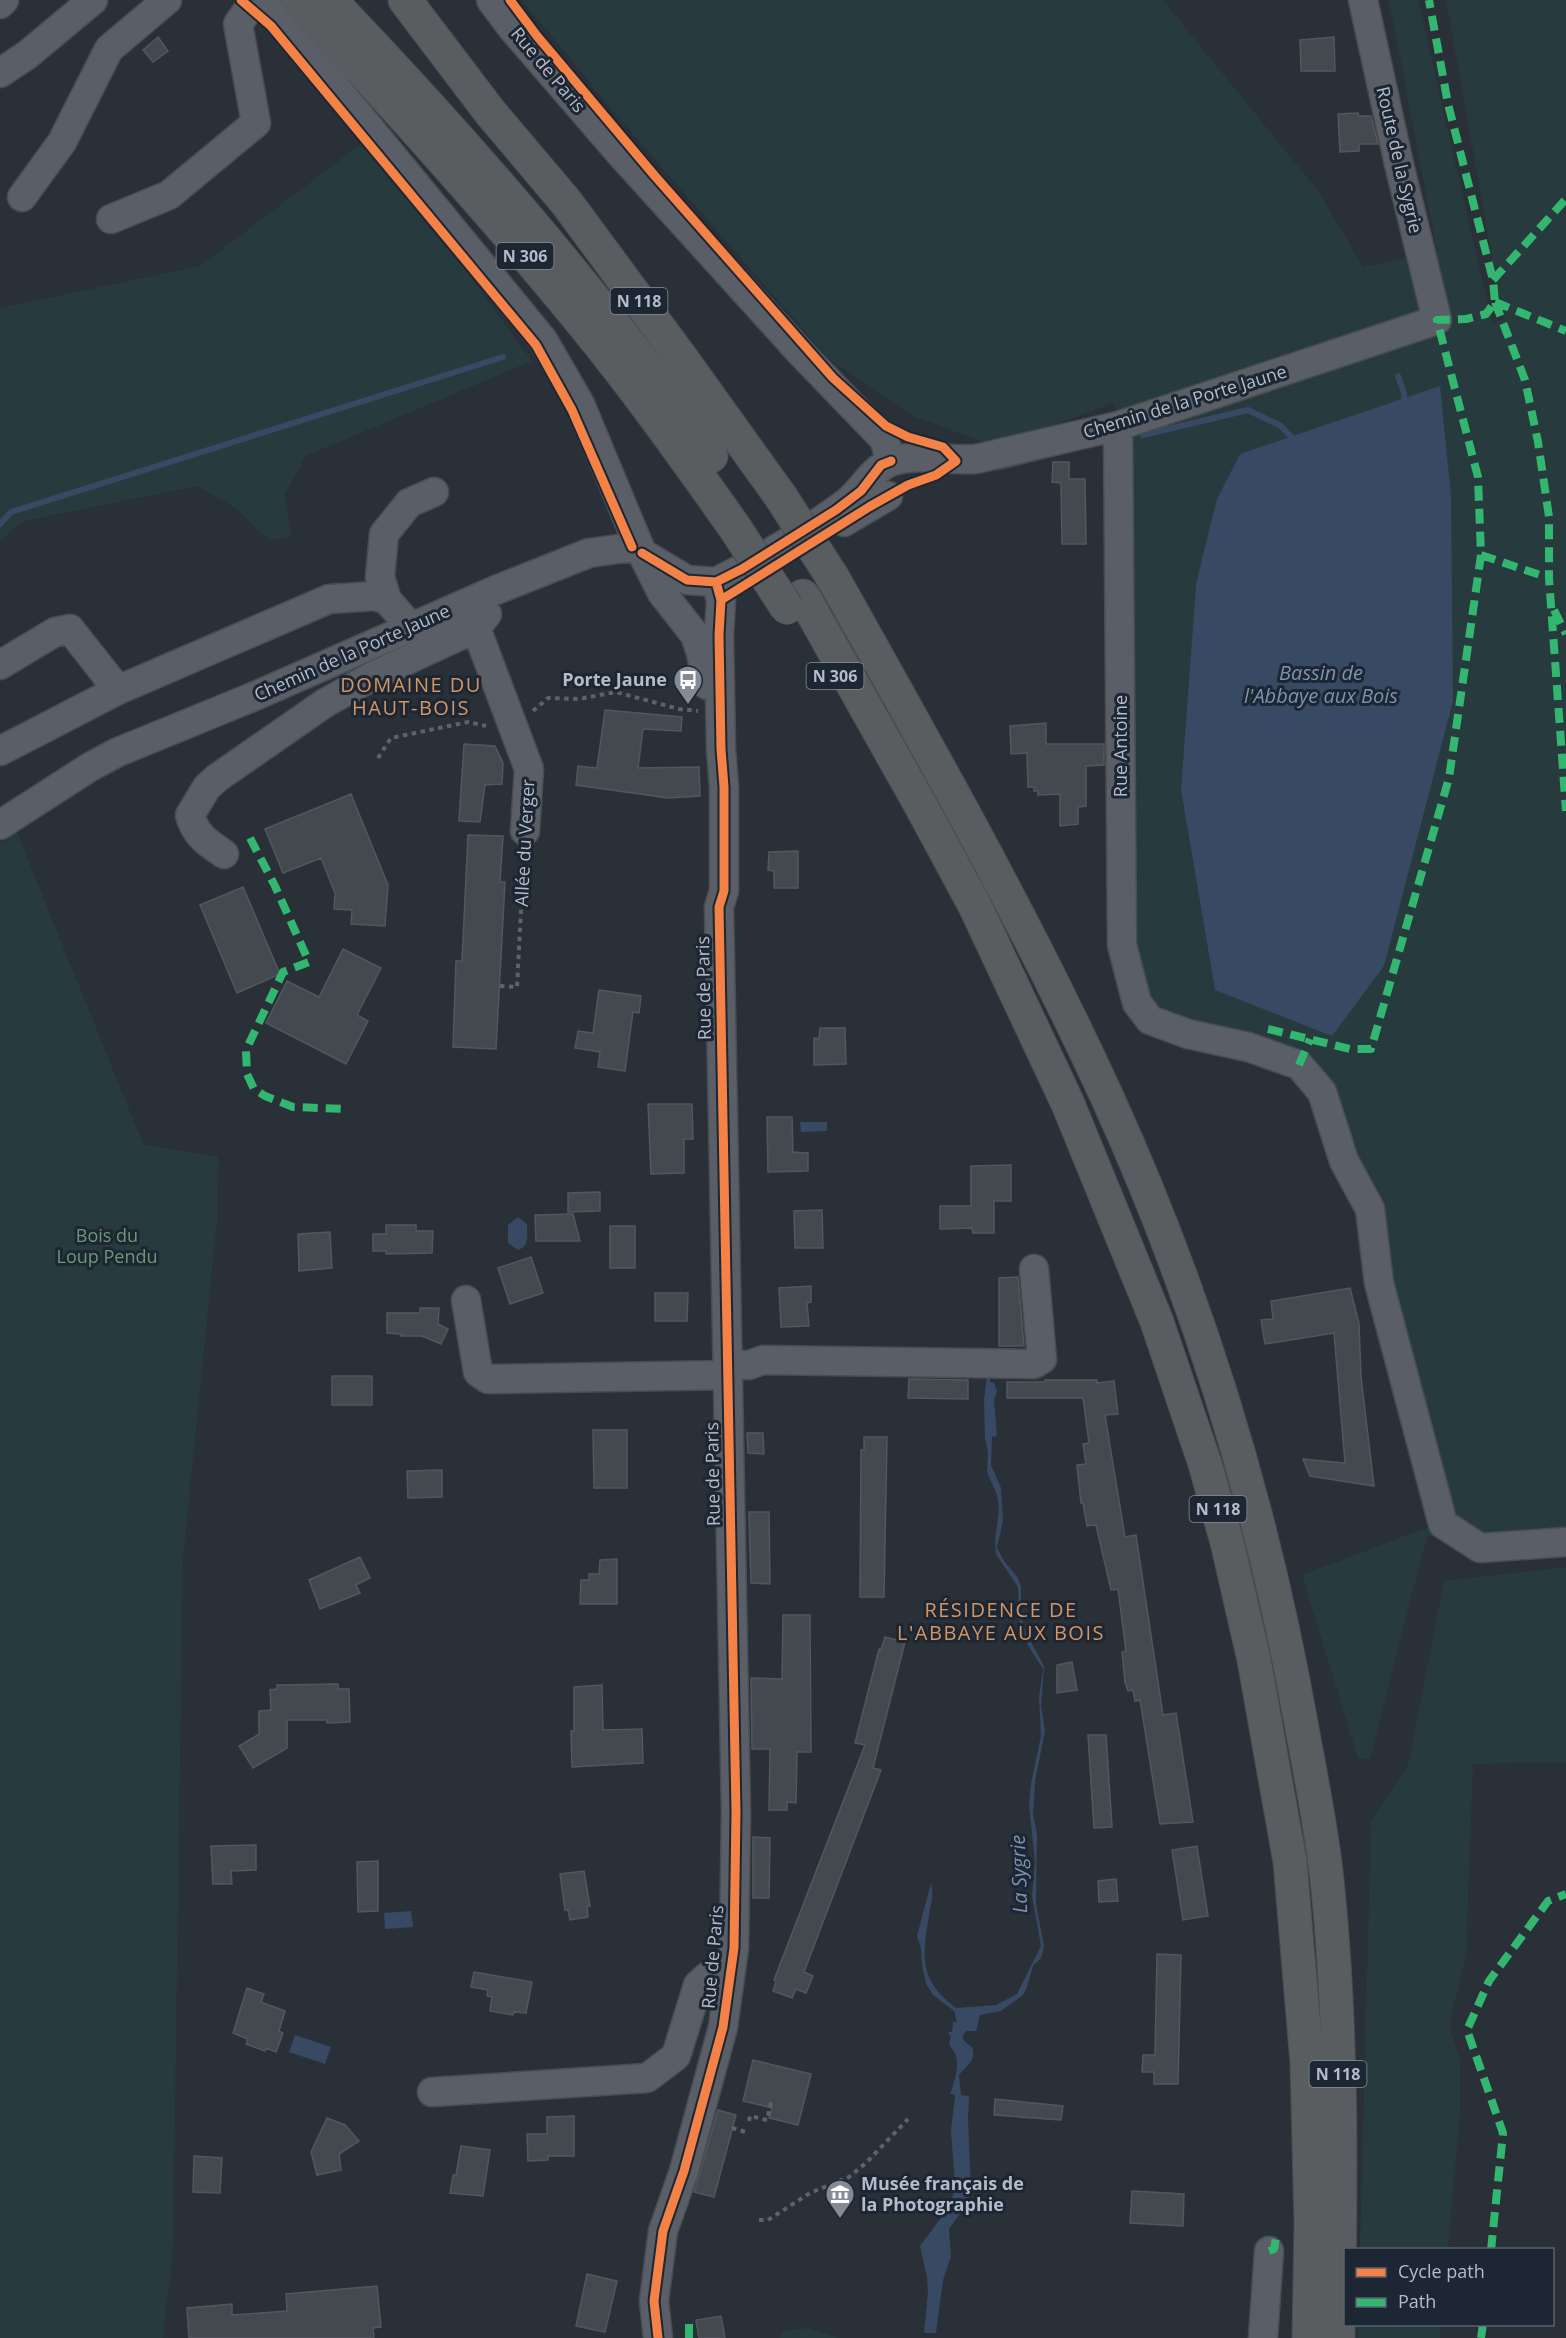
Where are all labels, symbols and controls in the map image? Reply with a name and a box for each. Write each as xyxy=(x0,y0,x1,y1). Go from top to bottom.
street label: Rue de Paris xyxy=(506,22,591,117)
street label: Route de la Sygrie xyxy=(1371,84,1429,235)
road number: N 306 xyxy=(496,243,554,269)
road number: N 118 xyxy=(610,288,668,314)
street label: Chemin de la Porte Jaune xyxy=(1080,359,1289,443)
street label: Chemin de la Porte Jaune xyxy=(250,598,453,706)
water label: Bassin de l'Abbaye aux Bois xyxy=(1244,659,1398,709)
road number: N 306 xyxy=(806,663,864,689)
bus stop icon: Porte Jaune xyxy=(672,664,704,706)
place label: Porte Jaune xyxy=(562,667,667,691)
district label: DOMAINE DU HAUT-BOIS xyxy=(340,671,482,721)
street label: Rue Antoine xyxy=(1108,695,1132,797)
street label: Allée du Verger xyxy=(509,778,539,907)
street label: Rue de Paris xyxy=(690,936,716,1040)
park label: Bois du Loup Pendu xyxy=(57,1223,157,1268)
street label: Rue de Paris xyxy=(699,1422,725,1526)
road number: N 118 xyxy=(1190,1496,1246,1522)
district label: RÉSIDENCE DE L'ABBAYE AUX BOIS xyxy=(897,1596,1105,1646)
water label: La Sygrie xyxy=(1004,1834,1033,1914)
street label: Rue de Paris xyxy=(696,1904,728,2010)
road number: N 118 xyxy=(1310,2061,1366,2087)
place label: Musée français de la Photographie xyxy=(861,2171,1024,2216)
museum icon: Musée français de la Photographie xyxy=(824,2178,856,2220)
legend xyxy=(1344,2248,1554,2326)
text: Cycle path xyxy=(1398,2259,1485,2283)
text: Path xyxy=(1398,2289,1436,2313)

